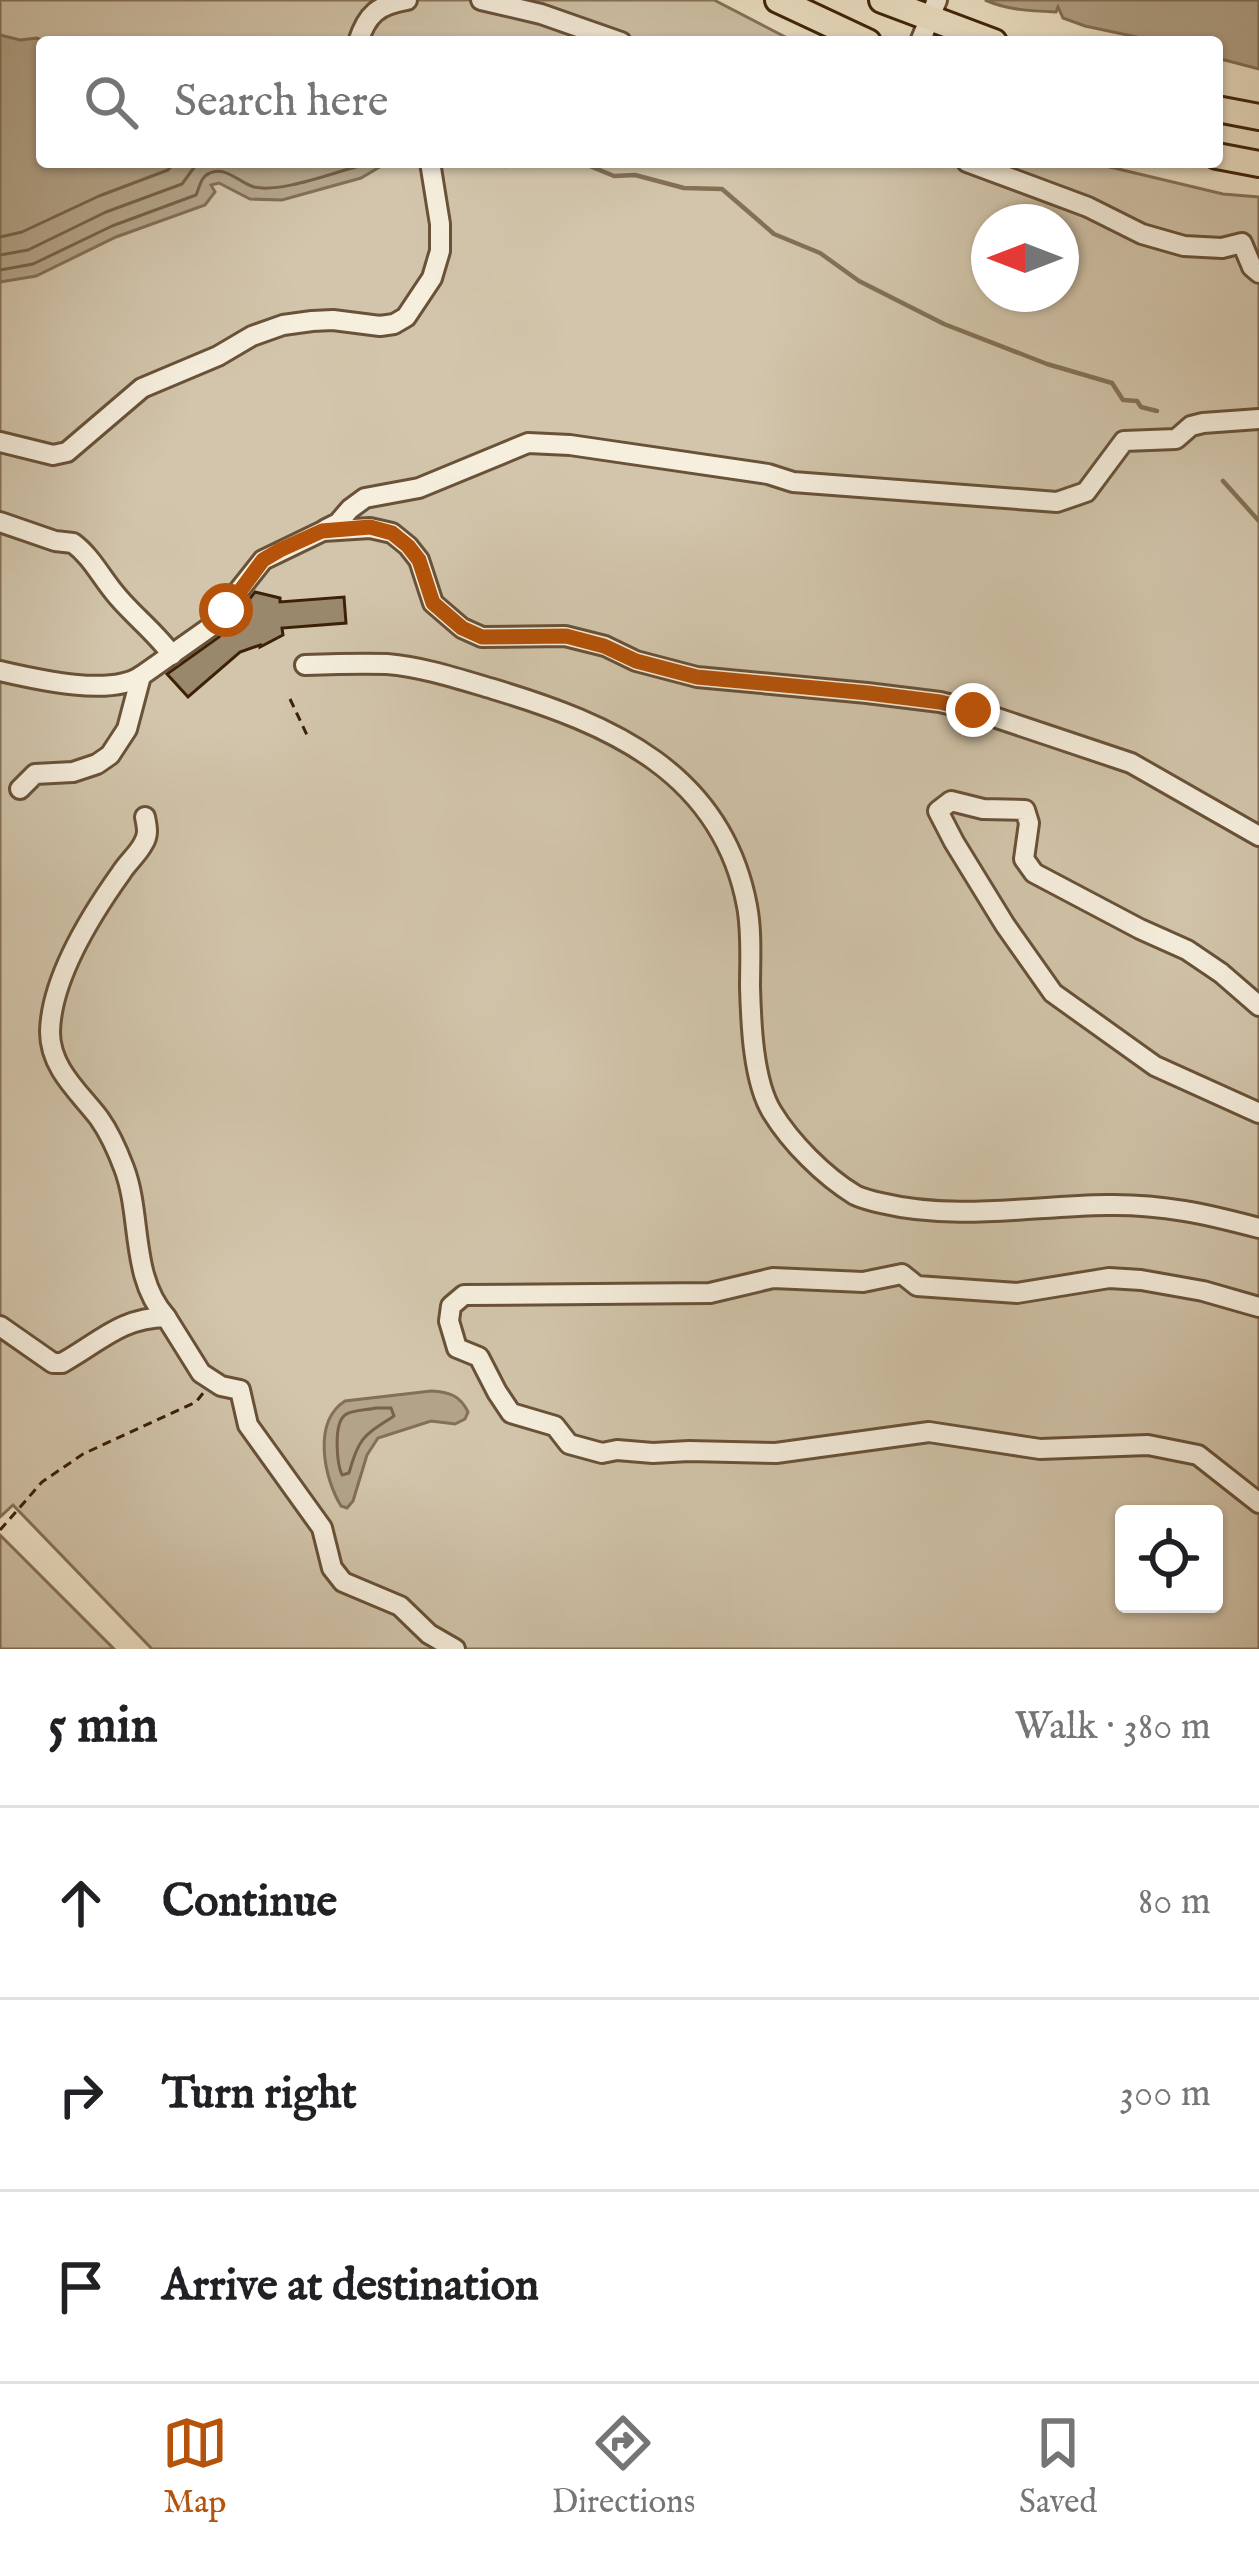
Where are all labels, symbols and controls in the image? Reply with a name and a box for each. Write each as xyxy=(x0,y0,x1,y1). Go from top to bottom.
search box xyxy=(36,36,1223,168)
icon: search xyxy=(78,69,144,135)
text: Search here xyxy=(174,74,388,131)
north arrow xyxy=(971,204,1079,312)
route start xyxy=(199,583,253,637)
route end xyxy=(946,683,1000,737)
map controls xyxy=(1115,1505,1223,1613)
button: locate xyxy=(1115,1505,1223,1613)
text: 5 min xyxy=(48,1695,158,1760)
text: Walk · 380 m xyxy=(1015,1703,1211,1752)
icon: ahead xyxy=(48,1870,114,1936)
text: Continue xyxy=(162,1874,337,1931)
text: 80 m xyxy=(1138,1878,1211,1927)
icon: right xyxy=(48,2062,114,2128)
text: Turn right xyxy=(162,2066,357,2123)
text: 300 m xyxy=(1119,2070,1211,2119)
icon: arrive xyxy=(48,2254,114,2320)
text: Arrive at destination xyxy=(162,2258,539,2315)
tab: Map xyxy=(162,2410,228,2524)
tab: Directions xyxy=(552,2410,695,2524)
tab: Saved xyxy=(1019,2410,1097,2524)

